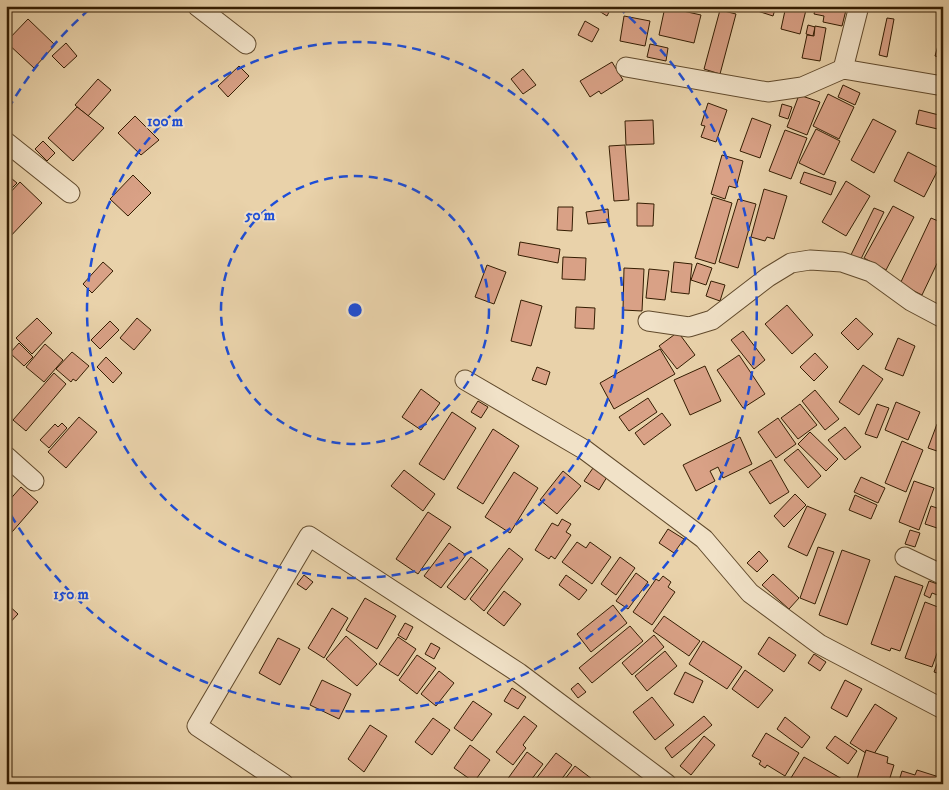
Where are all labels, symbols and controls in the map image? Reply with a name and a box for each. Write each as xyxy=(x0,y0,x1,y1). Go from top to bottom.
text: 100 m xyxy=(147,112,184,131)
text: 50 m xyxy=(244,206,276,225)
centre of rings xyxy=(346,301,364,319)
text: 150 m xyxy=(53,585,89,604)

